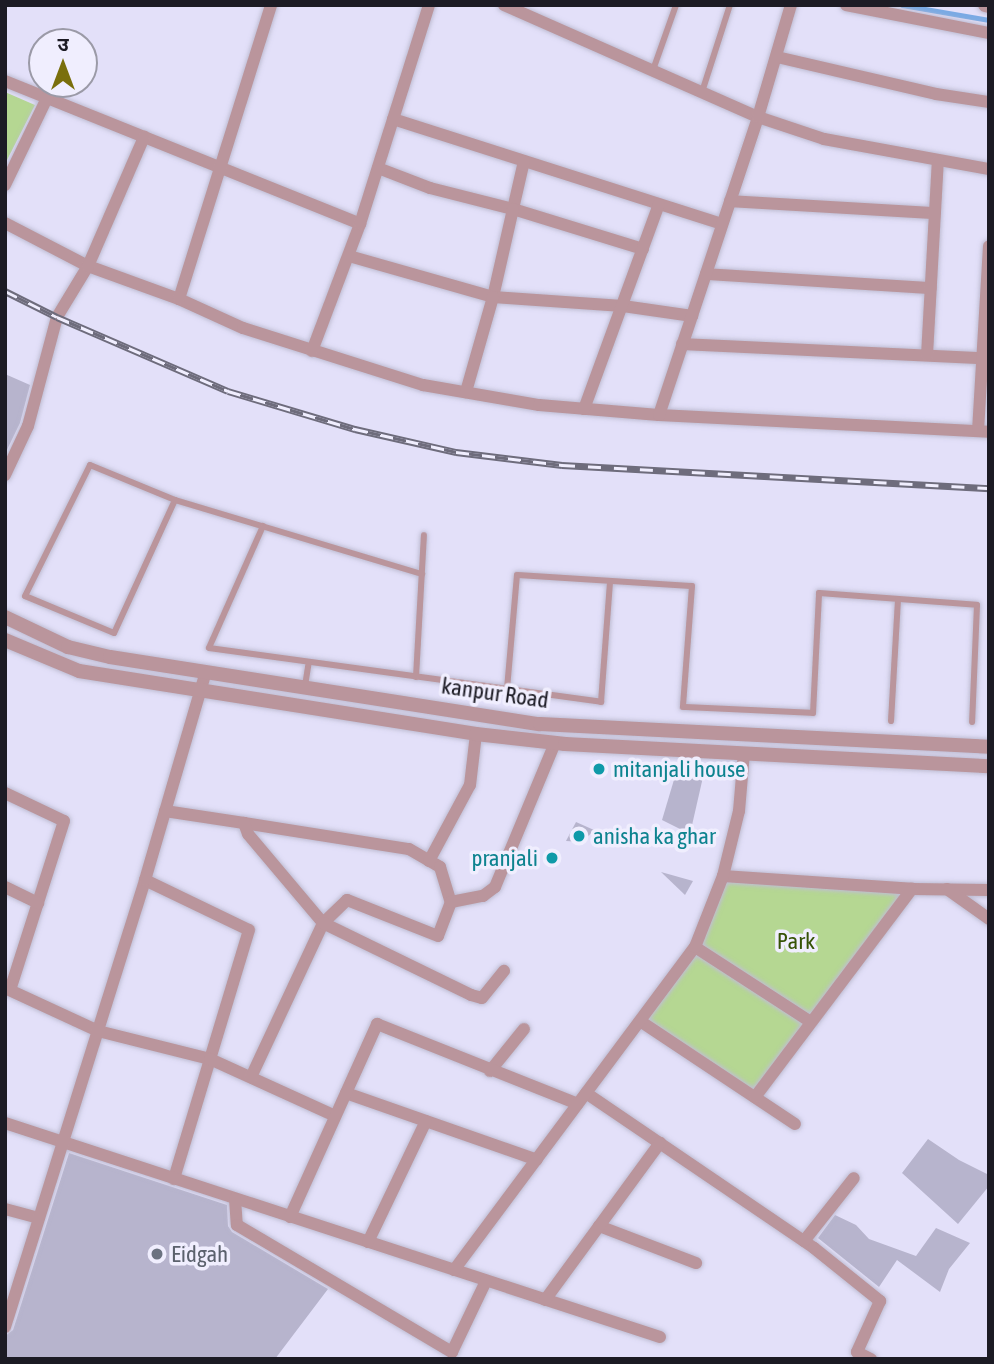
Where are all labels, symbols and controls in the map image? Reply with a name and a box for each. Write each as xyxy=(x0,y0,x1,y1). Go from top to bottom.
north arrow xyxy=(28,28,98,98)
text: उ xyxy=(57,33,69,55)
street label: kanpur Road xyxy=(440,672,550,714)
place label: mitanjali house xyxy=(613,755,745,783)
marker: mitanjali house xyxy=(591,761,607,777)
place label: anisha ka ghar xyxy=(593,822,716,850)
marker: anisha ka ghar xyxy=(571,828,587,844)
place label: pranjali xyxy=(472,844,538,872)
marker: pranjali xyxy=(544,850,560,866)
park label: Park xyxy=(777,927,815,955)
place label: Eidgah xyxy=(171,1240,228,1268)
marker: Eidgah xyxy=(149,1246,165,1262)

